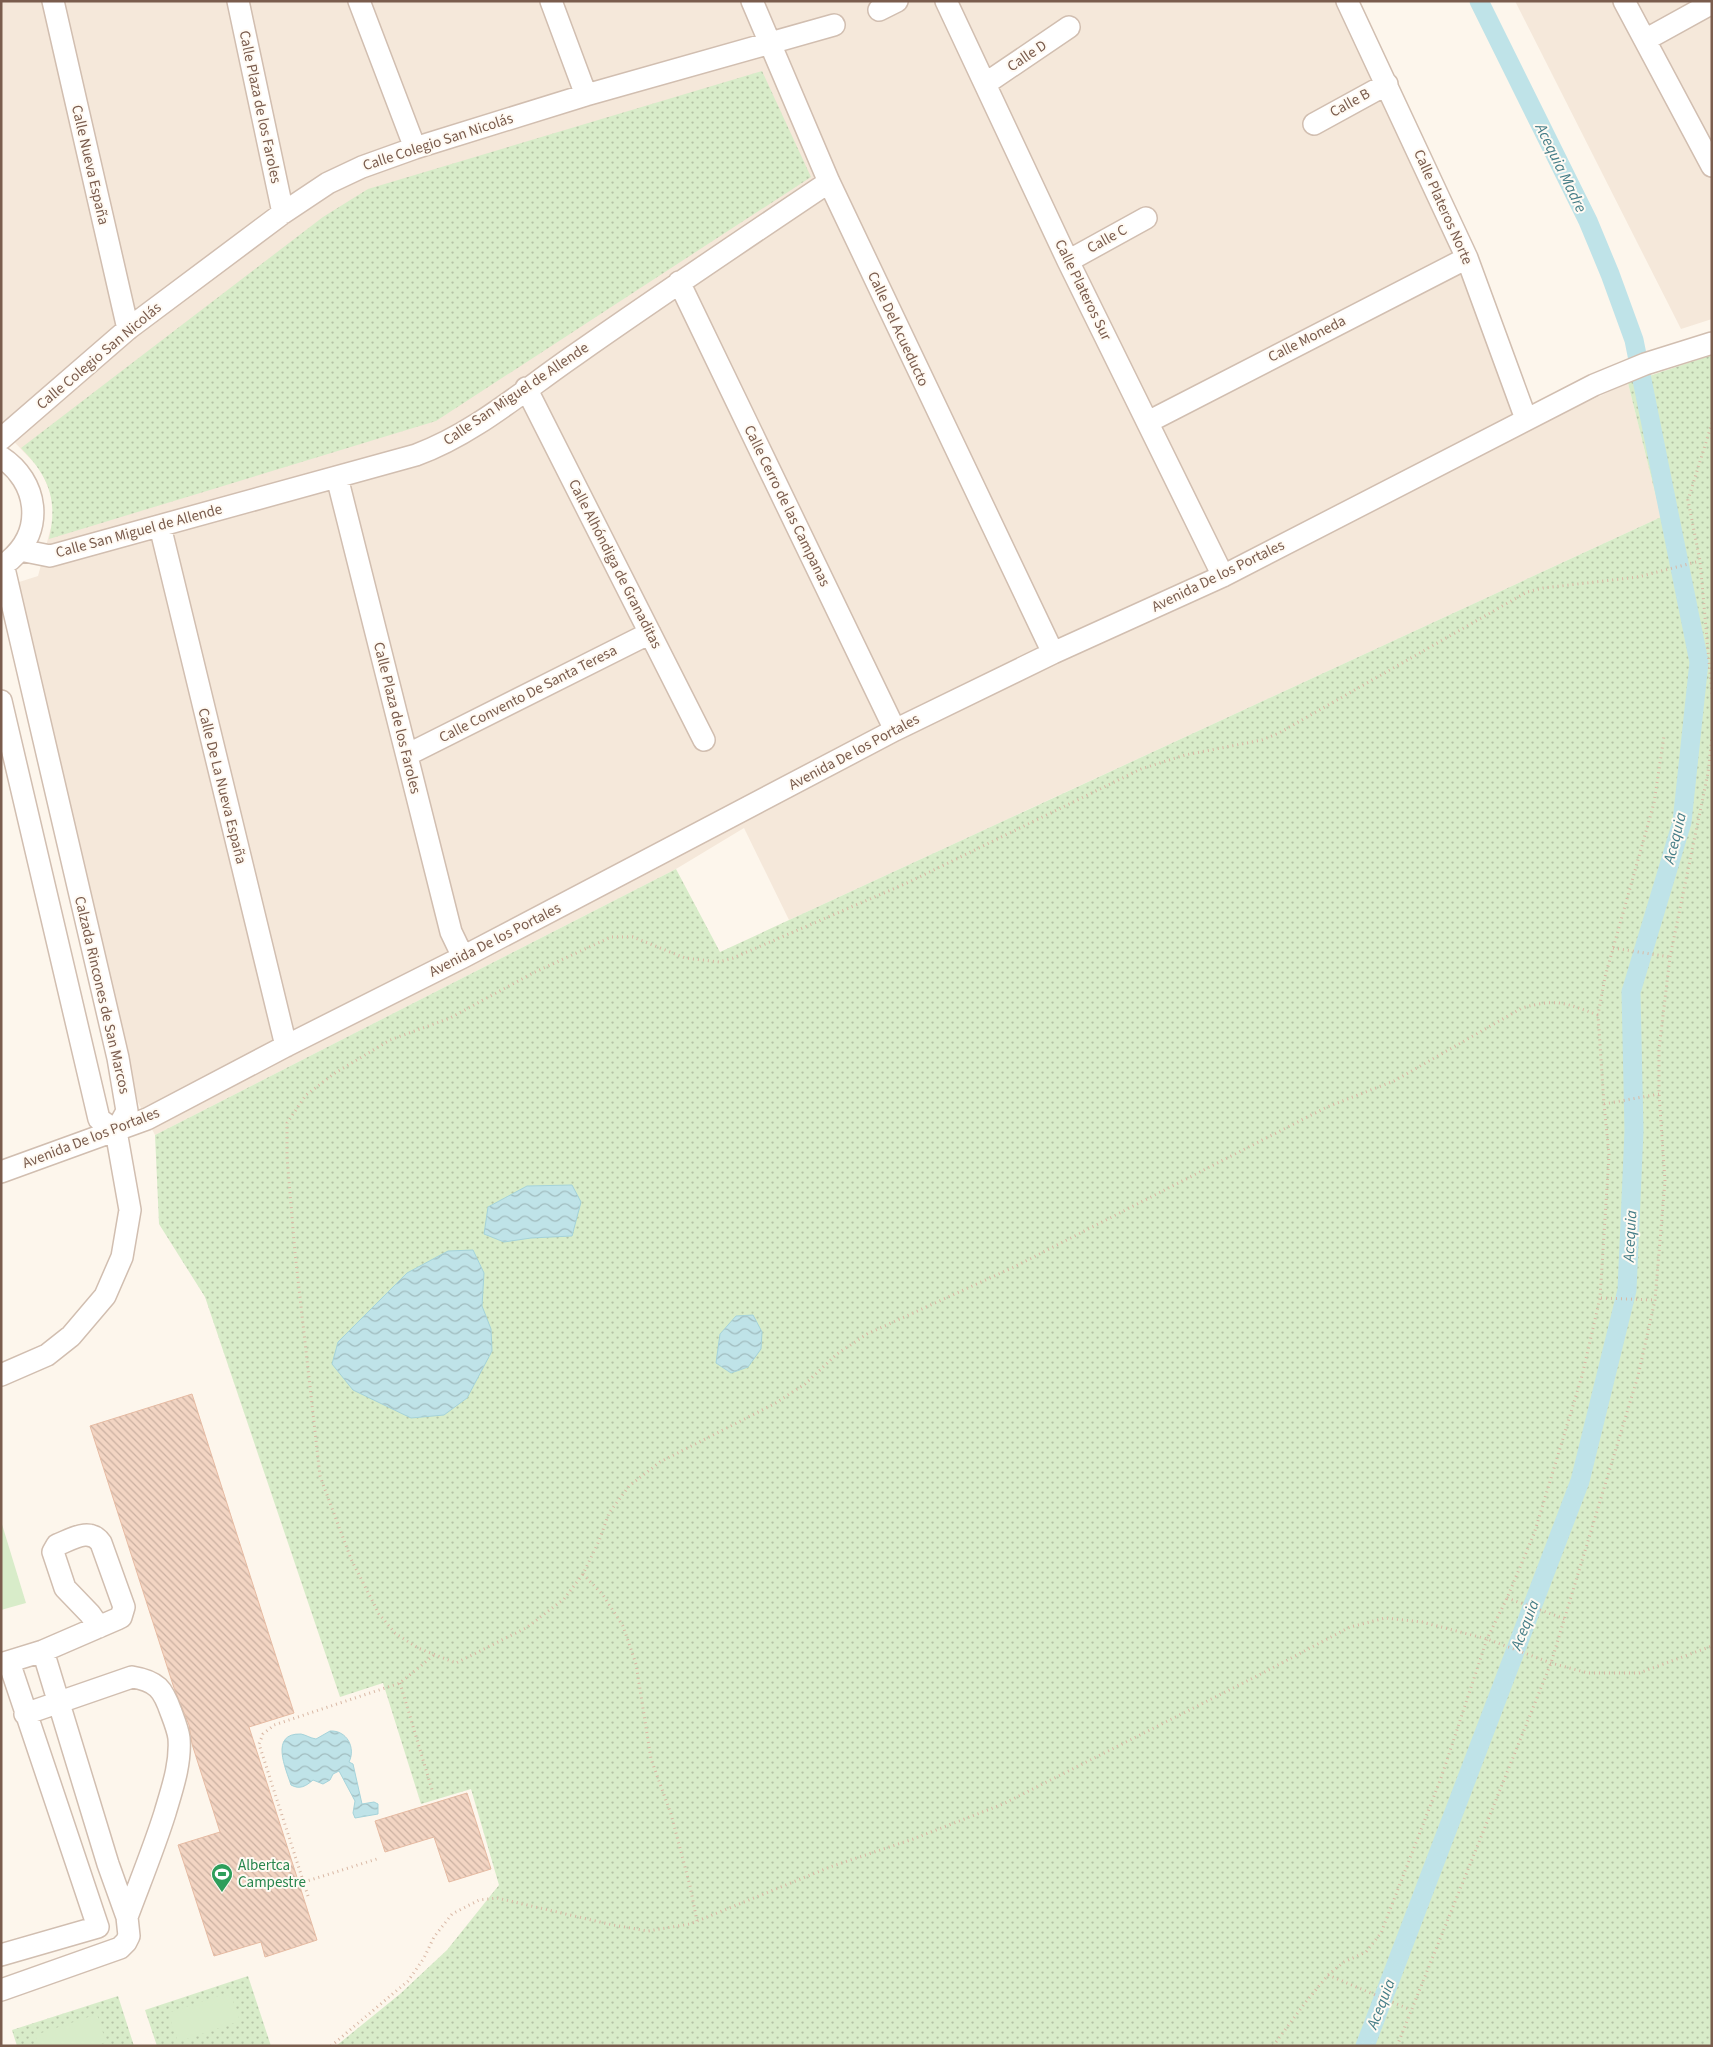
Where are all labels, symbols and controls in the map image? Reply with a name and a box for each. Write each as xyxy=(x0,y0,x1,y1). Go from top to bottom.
street label: Calle Plaza de los Faroles xyxy=(234,29,286,185)
street label: Calle D xyxy=(1003,35,1051,77)
street label: Calle B xyxy=(1326,83,1374,123)
street label: Calle Nueva España xyxy=(66,103,114,227)
street label: Calle Colegio San Nicolás xyxy=(360,108,516,176)
water label: Acequia Madre xyxy=(1530,119,1592,216)
street label: Calle Plateros Norte xyxy=(1408,146,1478,268)
street label: Calle C xyxy=(1083,219,1131,259)
street label: Calle Plateros Sur xyxy=(1049,236,1117,345)
street label: Calle Del Acueducto xyxy=(862,268,934,390)
street label: Calle Colegio San Nicolás xyxy=(32,298,166,414)
street label: Calle Moneda xyxy=(1264,310,1350,368)
street label: Calle San Miguel de Allende xyxy=(439,337,593,451)
street label: Calle Cerro de las Campanas xyxy=(739,422,835,590)
street label: Calle Alhóndiga de Granaditas xyxy=(563,476,667,652)
street label: Calle San Miguel de Allende xyxy=(53,499,225,563)
street label: Avenida De los Portales xyxy=(1148,535,1288,617)
street label: Calle Plaza de los Faroles xyxy=(368,640,426,796)
street label: Calle Convento De Santa Teresa xyxy=(435,640,621,748)
street label: Calle De La Nueva España xyxy=(192,706,252,866)
street label: Avenida De los Portales xyxy=(785,709,923,795)
water label: Acequia xyxy=(1658,810,1692,867)
street label: Calzada Rincones de San Marcos xyxy=(69,894,135,1096)
street label: Avenida De los Portales xyxy=(425,898,565,982)
street label: Avenida De los Portales xyxy=(19,1102,163,1174)
water label: Acequia xyxy=(1618,1209,1642,1263)
water label: Acequia xyxy=(1505,1596,1545,1654)
place label: Albertca Campestre xyxy=(238,1855,306,1893)
sports icon: Albertca Campestre xyxy=(210,1862,234,1893)
water label: Acequia xyxy=(1361,1975,1401,2033)

